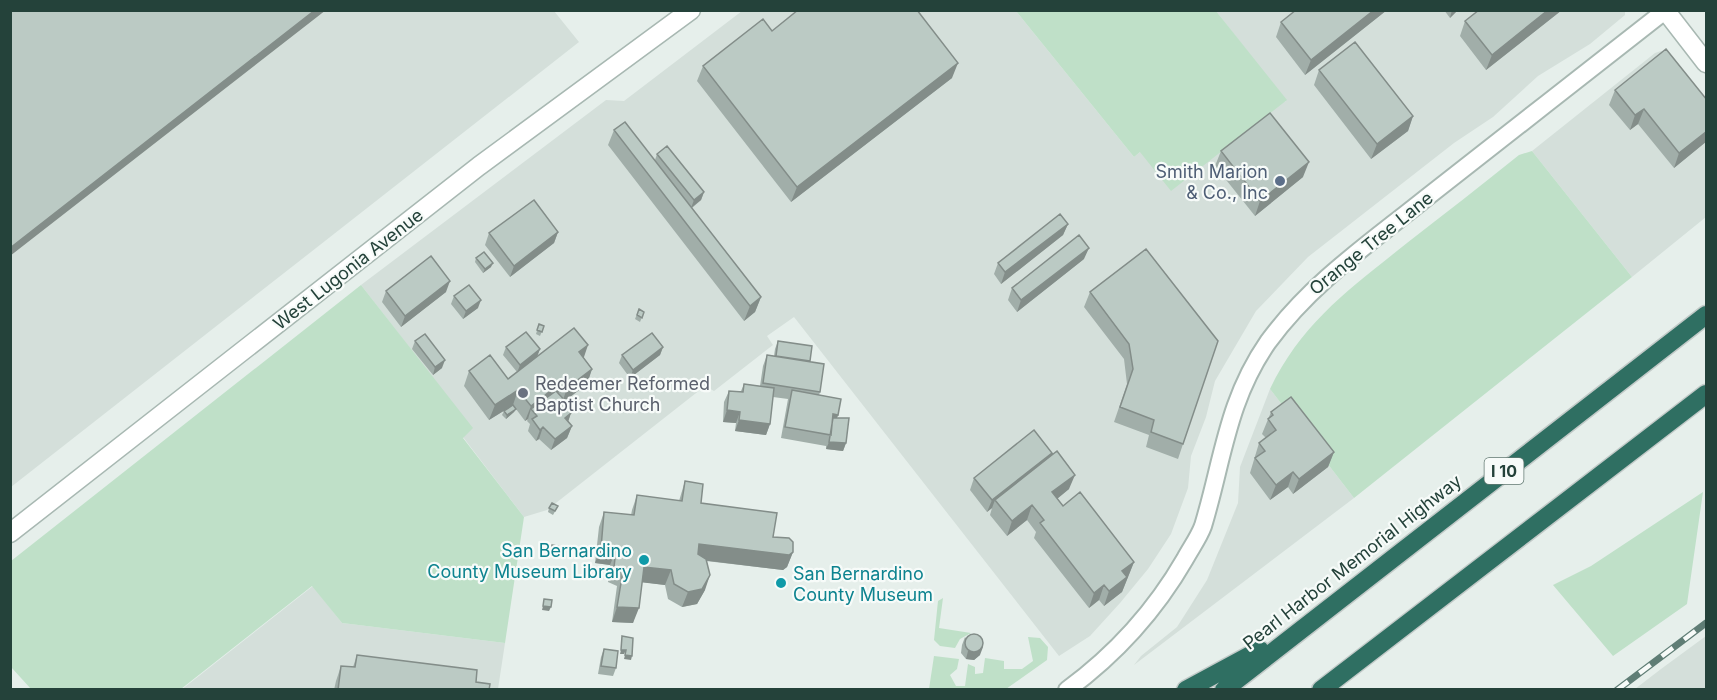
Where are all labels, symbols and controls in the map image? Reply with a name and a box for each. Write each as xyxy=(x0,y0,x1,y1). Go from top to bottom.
place label: Smith Marion & Co., Inc xyxy=(1156,161,1268,203)
marker: Smith Marion & Co., Inc xyxy=(1273,174,1287,188)
street label: Orange Tree Lane xyxy=(1305,187,1437,299)
street label: West Lugonia Avenue xyxy=(269,204,427,334)
place label: Redeemer Reformed Baptist Church xyxy=(535,373,710,415)
marker: Redeemer Reformed Baptist Church xyxy=(516,386,530,400)
road number: I 10 xyxy=(1484,458,1524,484)
street label: Pearl Harbor Memorial Highway xyxy=(1239,470,1465,654)
place label: San Bernardino County Museum Library xyxy=(427,540,632,582)
marker: San Bernardino County Museum Library xyxy=(637,553,651,567)
place label: San Bernardino County Museum xyxy=(793,563,933,605)
marker: San Bernardino County Museum xyxy=(774,576,788,590)

